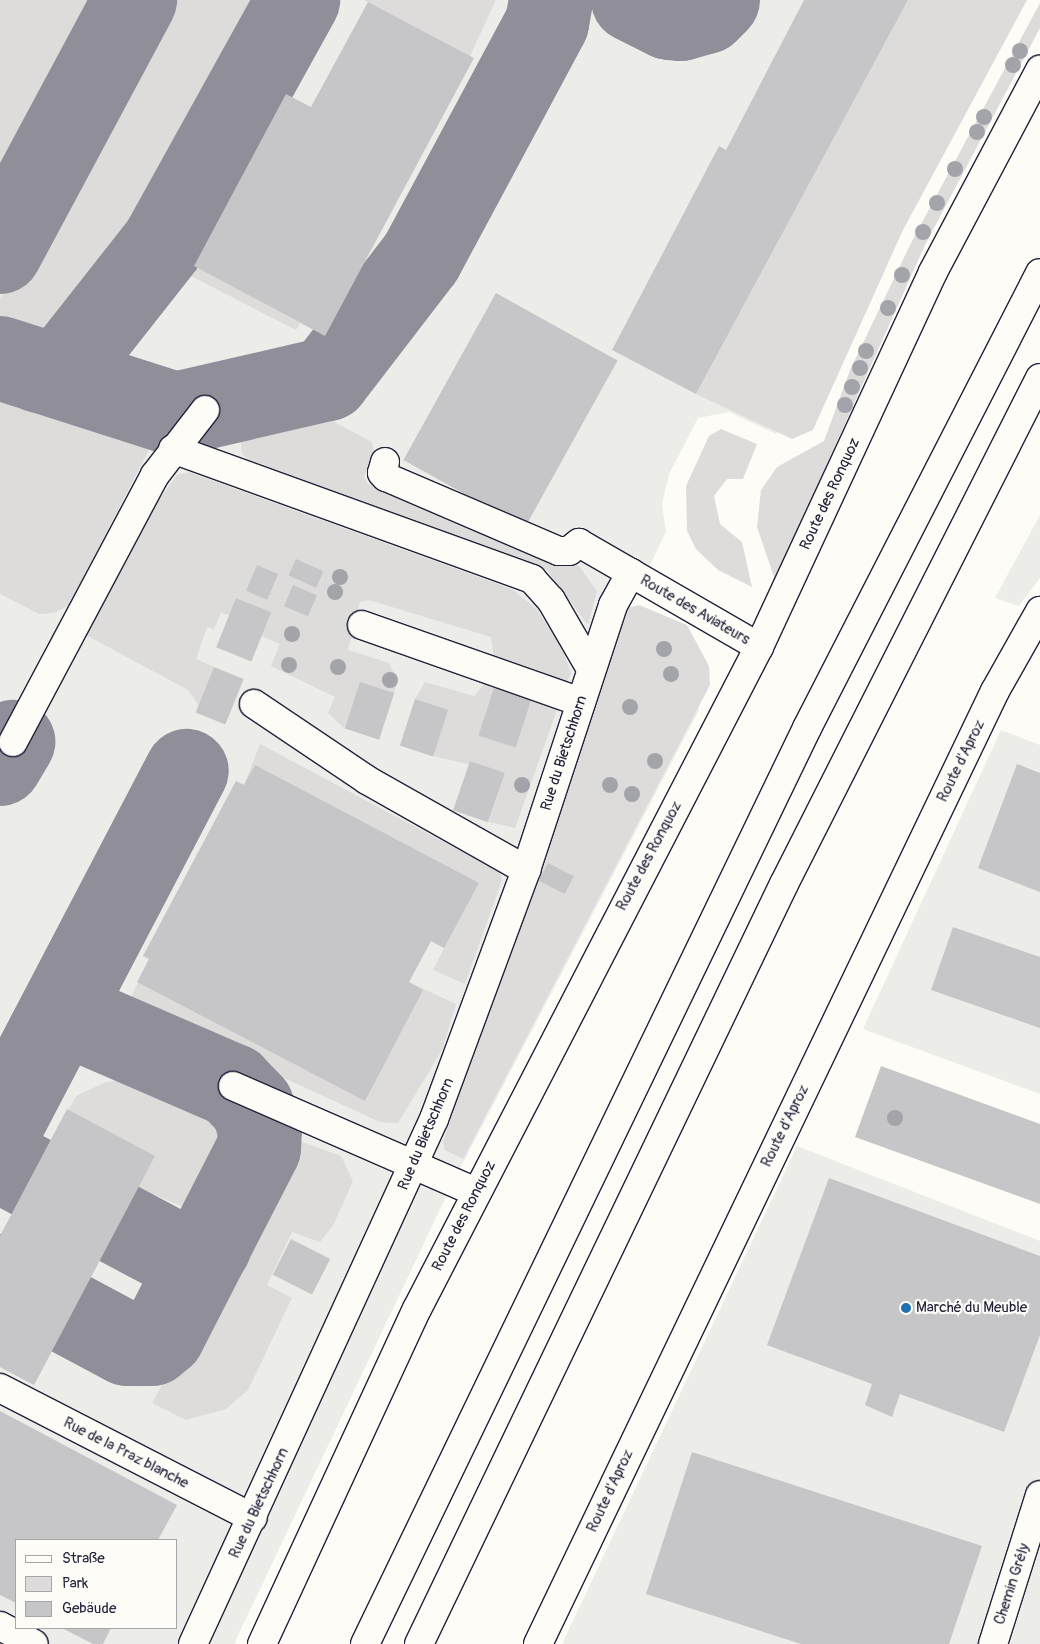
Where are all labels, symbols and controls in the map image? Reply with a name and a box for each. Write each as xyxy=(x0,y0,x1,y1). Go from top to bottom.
street label: Route des Ronquoz xyxy=(796,435,864,553)
street label: Route des Aviateurs xyxy=(637,571,753,649)
street label: Rue du Bietschhorn xyxy=(537,693,591,813)
street label: Route d'Aproz xyxy=(933,717,989,805)
street label: Route des Ronquoz xyxy=(613,798,685,914)
street label: Rue du Bietschhorn xyxy=(394,1075,458,1193)
street label: Route d'Aproz xyxy=(757,1082,813,1170)
street label: Route des Ronquoz xyxy=(428,1158,500,1274)
place label: Marché du Meuble xyxy=(916,1299,1027,1317)
marker: Marché du Meuble xyxy=(900,1302,912,1314)
street label: Rue de la Praz blanche xyxy=(60,1414,192,1492)
street label: Rue du Bietschhorn xyxy=(226,1445,292,1561)
street label: Route d'Aproz xyxy=(583,1447,637,1535)
legend xyxy=(15,1539,178,1629)
street label: Chemin Grély xyxy=(990,1541,1034,1627)
text: Straße xyxy=(62,1549,105,1568)
text: Park xyxy=(62,1574,88,1593)
text: Gebäude xyxy=(62,1599,116,1618)

